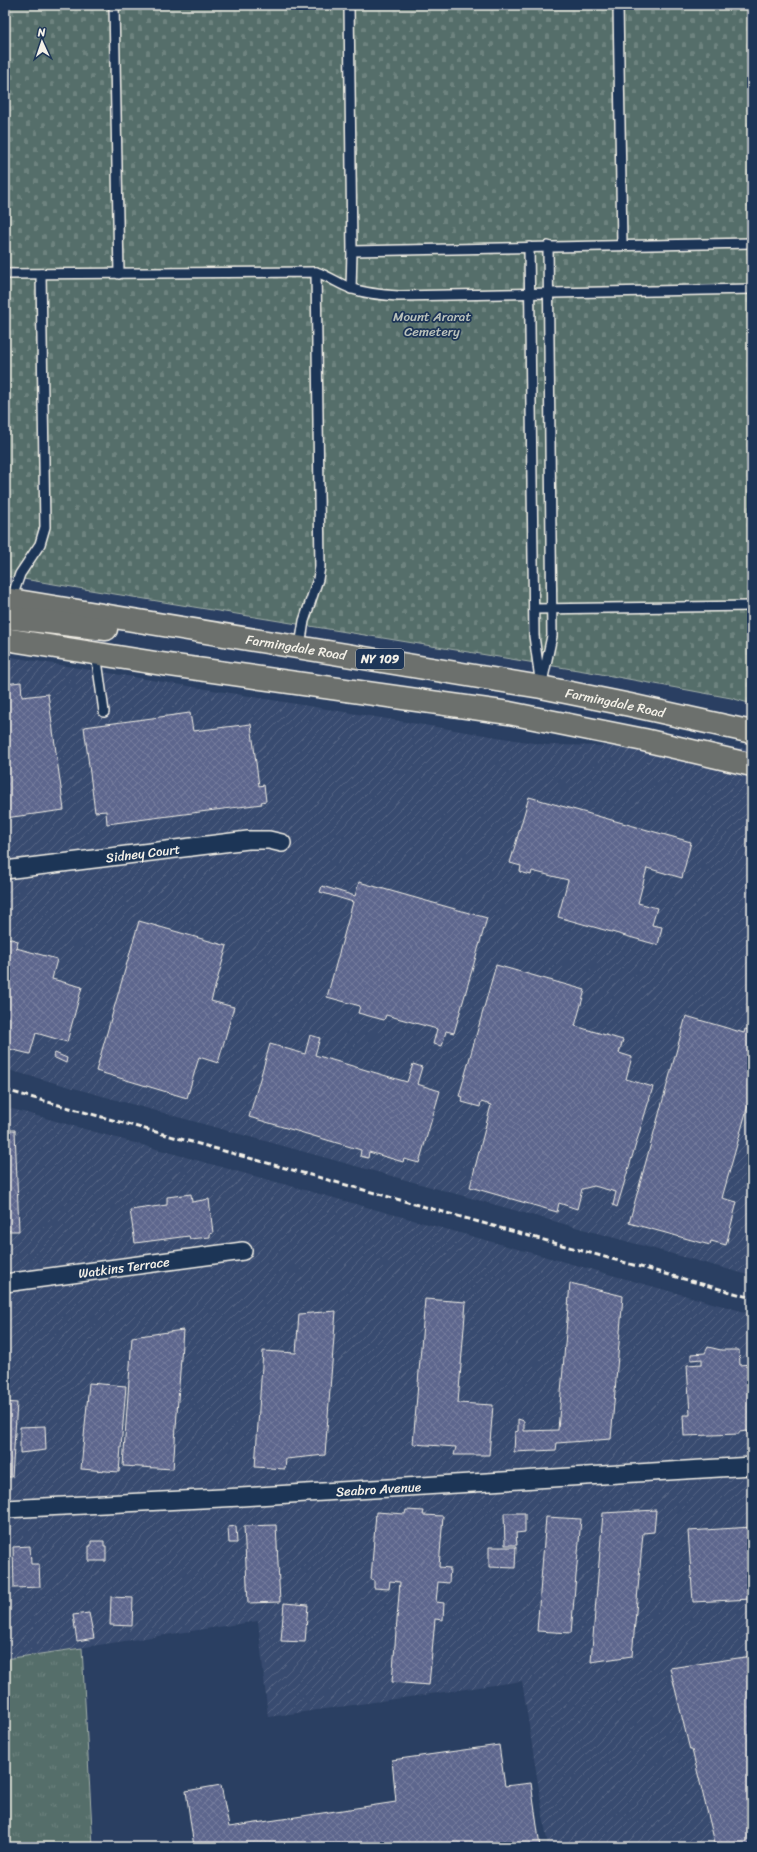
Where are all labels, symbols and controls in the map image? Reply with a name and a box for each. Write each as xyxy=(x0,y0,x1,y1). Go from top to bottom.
north arrow xyxy=(22,22,62,62)
text: N xyxy=(36,23,46,42)
park label: Mount Ararat Cemetery xyxy=(393,305,471,343)
street label: Farmingdale Road xyxy=(244,628,349,667)
road number: NY 109 xyxy=(356,649,404,669)
street label: Farmingdale Road xyxy=(563,681,668,725)
street label: Sidney Court xyxy=(104,837,182,869)
street label: Watkins Terrace xyxy=(77,1250,171,1285)
street label: Seabro Avenue xyxy=(335,1475,422,1503)

